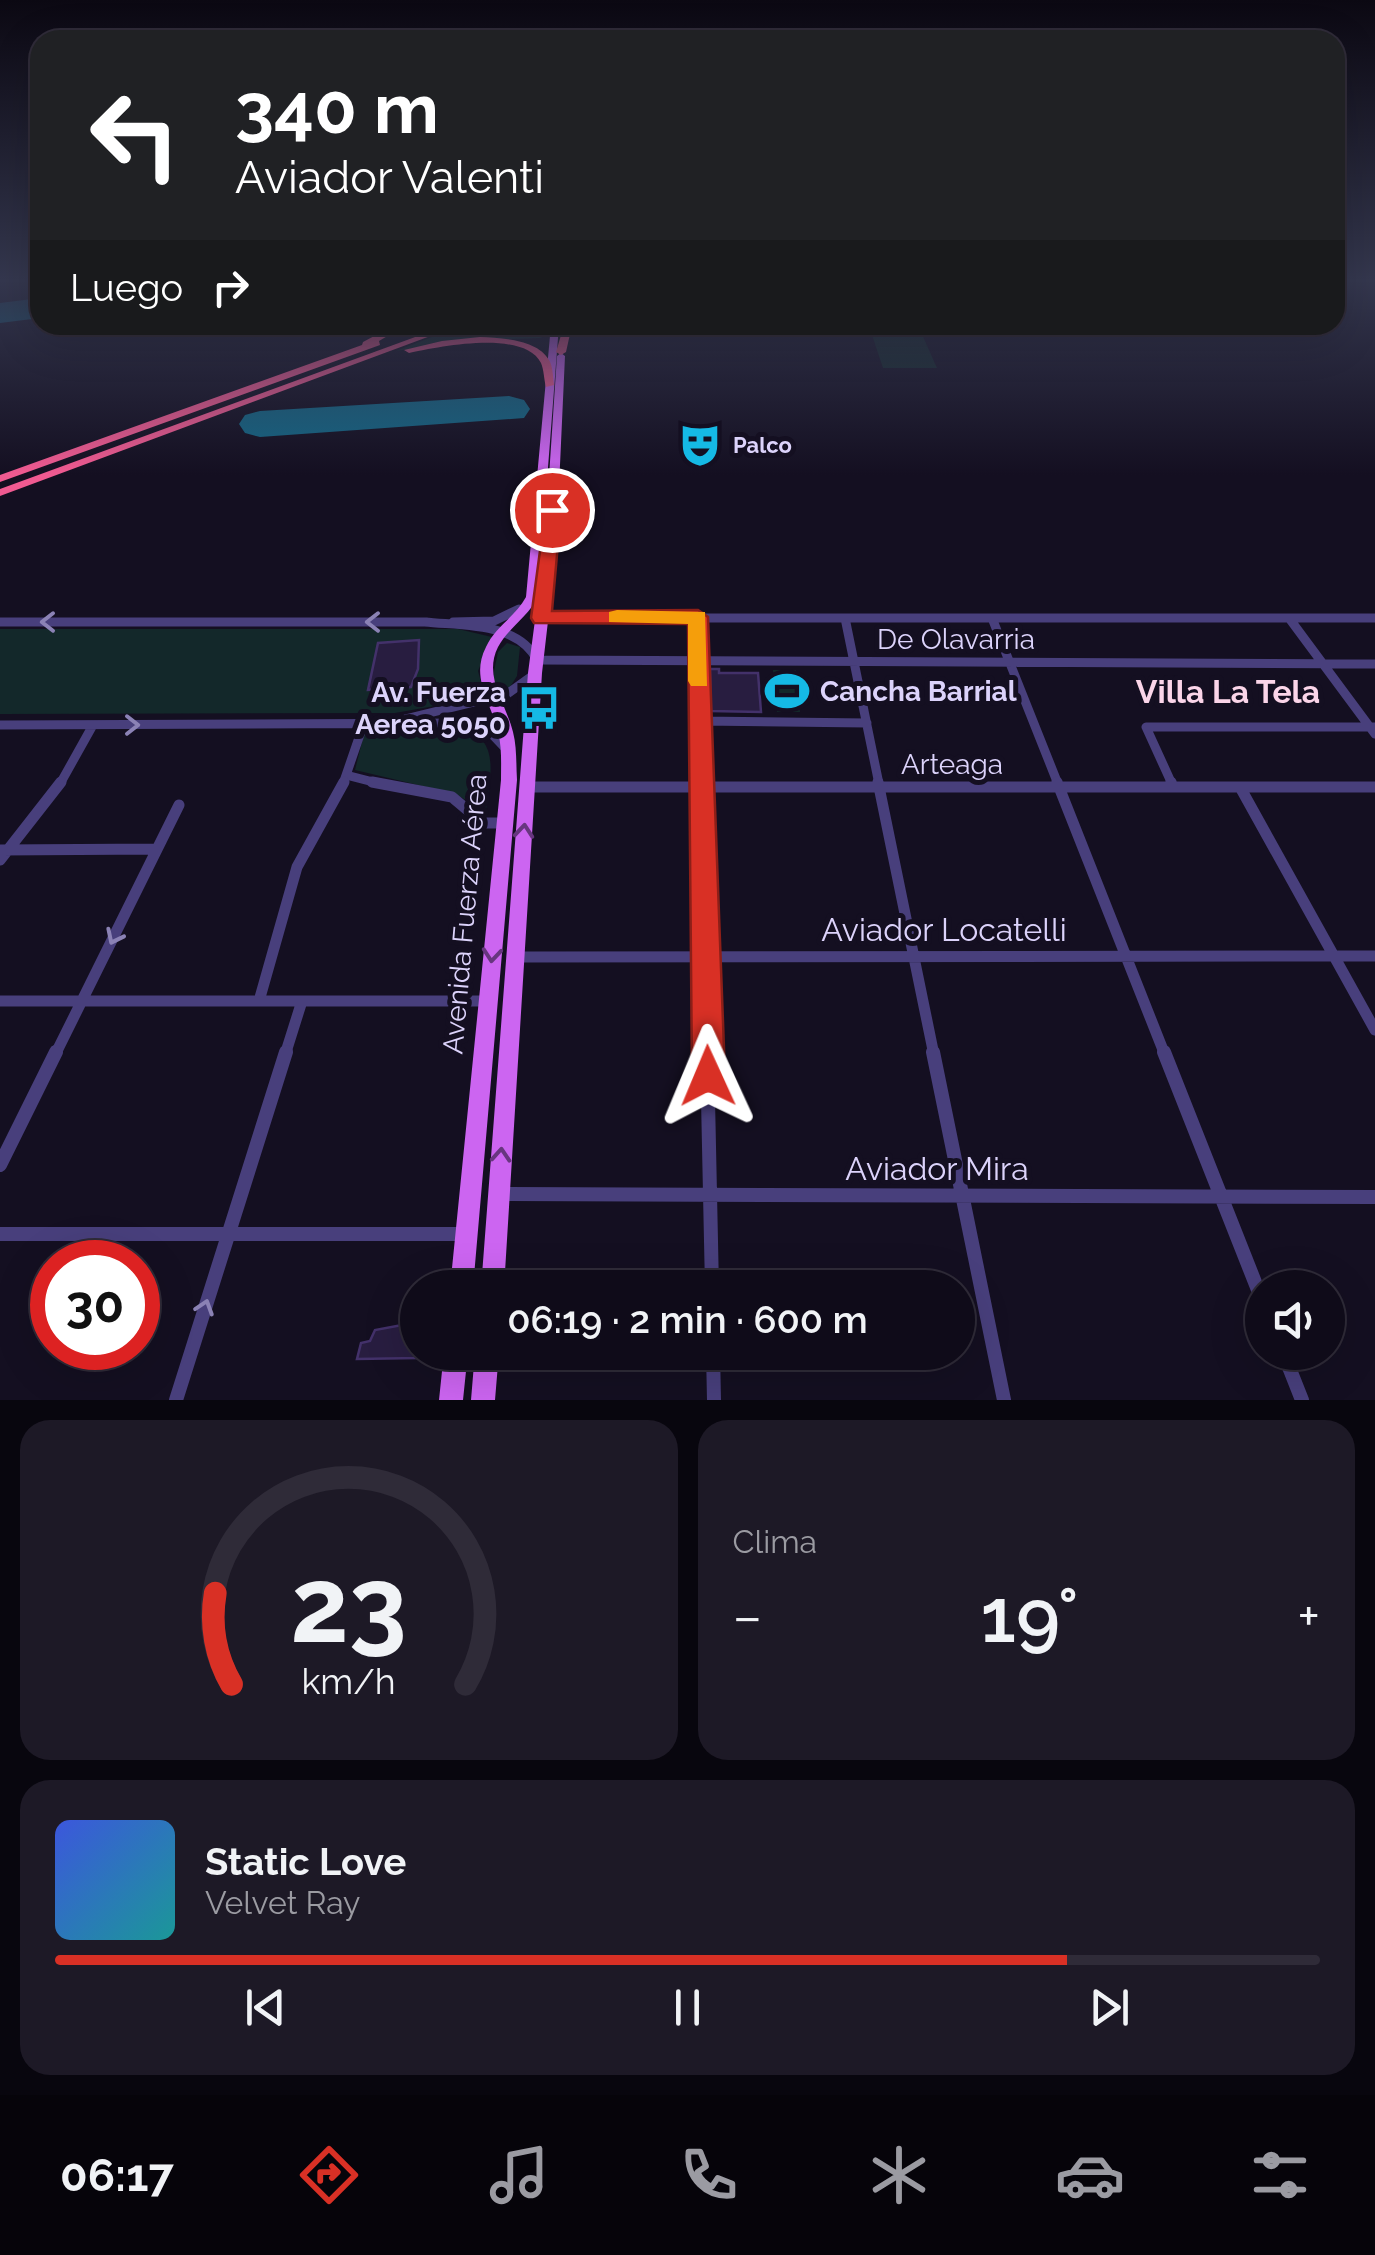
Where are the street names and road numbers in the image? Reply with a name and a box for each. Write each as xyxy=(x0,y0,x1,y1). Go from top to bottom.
street label: De Olavarria xyxy=(877,623,1035,656)
street label: Arteaga xyxy=(901,748,1003,781)
street label: Avenida Fuerza Aérea xyxy=(436,773,494,1055)
street label: Aviador Locatelli xyxy=(821,911,1067,948)
street label: Aviador Mira xyxy=(845,1150,1029,1187)

